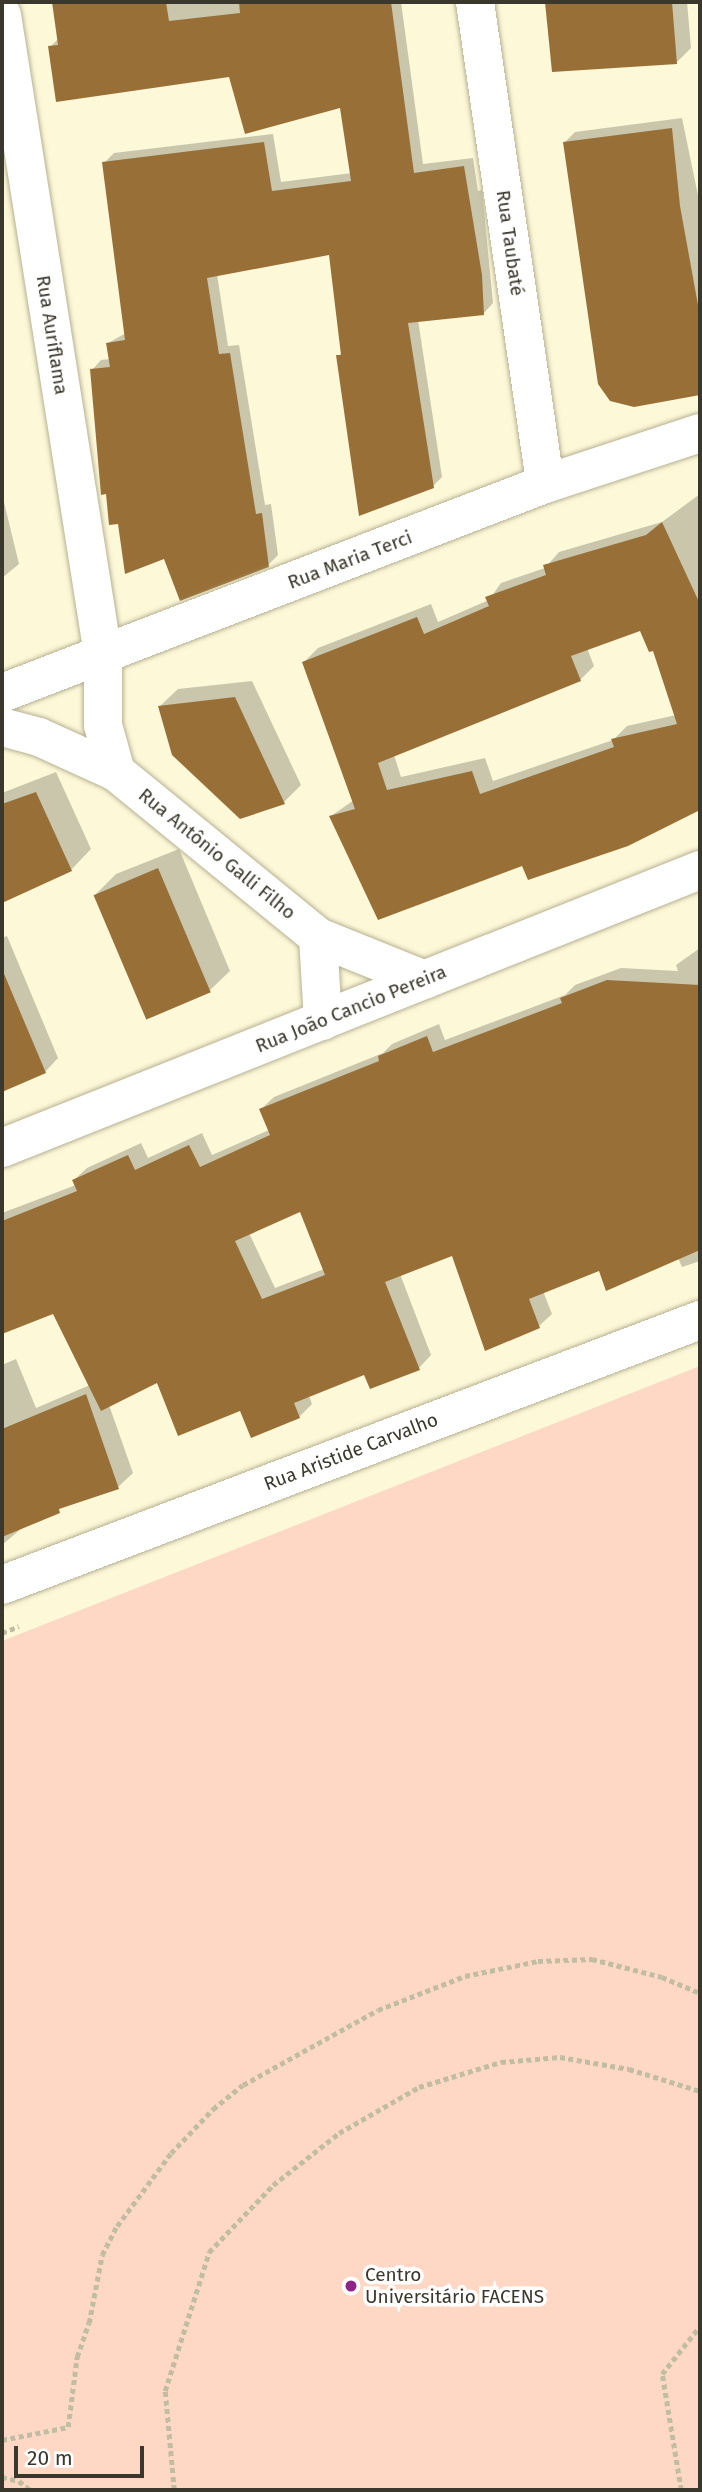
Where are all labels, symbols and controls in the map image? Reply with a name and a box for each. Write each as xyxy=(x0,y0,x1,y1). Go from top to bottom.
street label: Rua Taubaté xyxy=(491,189,529,297)
street label: Rua Auriflama xyxy=(31,274,73,396)
street label: Rua Maria Terci xyxy=(285,526,415,594)
street label: Rua Antônio Galli Filho xyxy=(134,784,300,924)
street label: Rua João Cancio Pereira xyxy=(252,960,450,1058)
street label: Rua Aristide Carvalho xyxy=(261,1408,441,1496)
place label: Centro Universitário FACENS xyxy=(365,2264,544,2308)
marker: Centro Universitário FACENS xyxy=(343,2278,359,2294)
scale bar xyxy=(18,2432,147,2476)
text: 20 m xyxy=(27,2445,73,2471)

